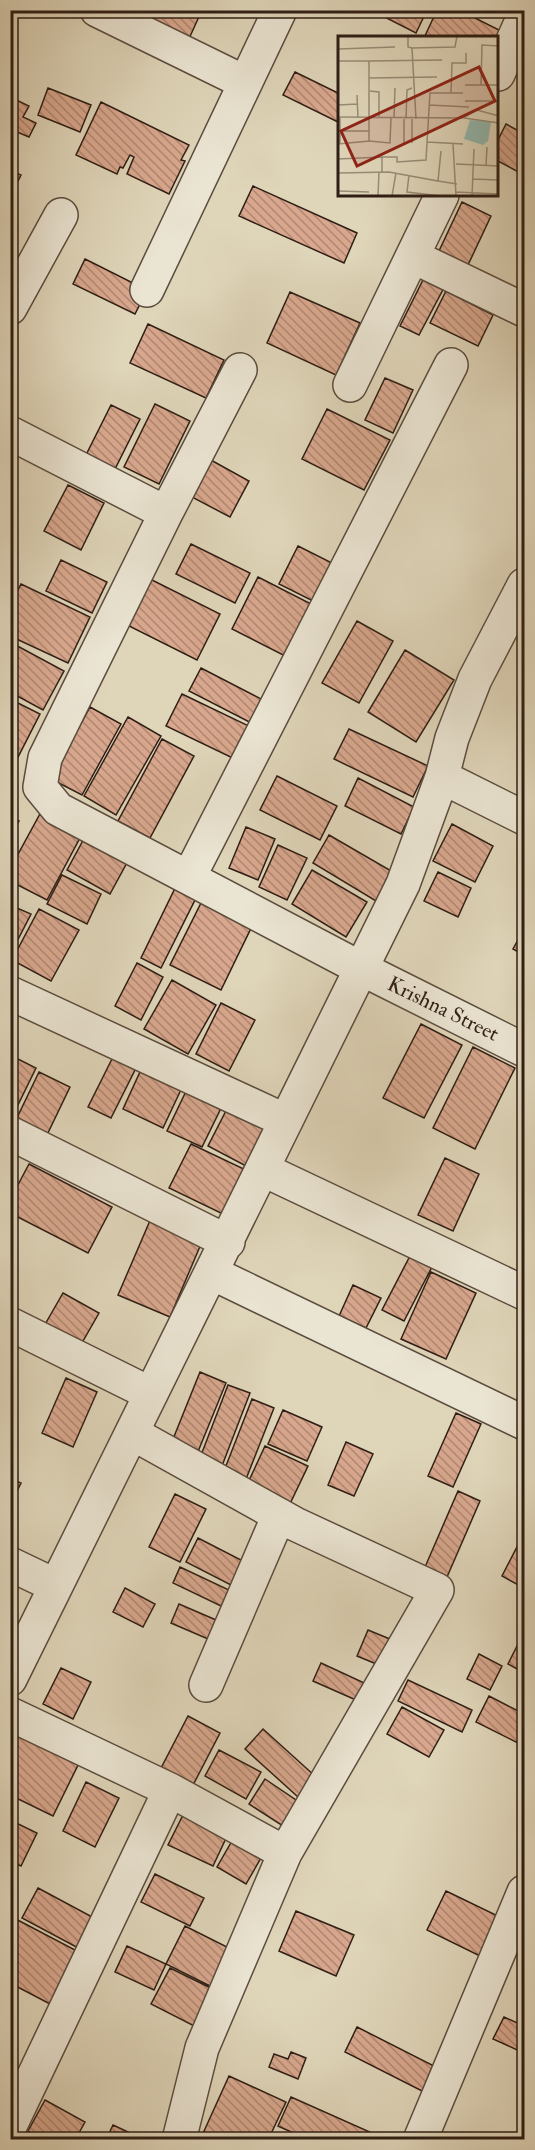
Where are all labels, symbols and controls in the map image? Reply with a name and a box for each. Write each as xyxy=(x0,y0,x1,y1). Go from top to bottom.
inset map xyxy=(338,36,499,196)
street label: Krishna Street xyxy=(383,970,503,1048)

